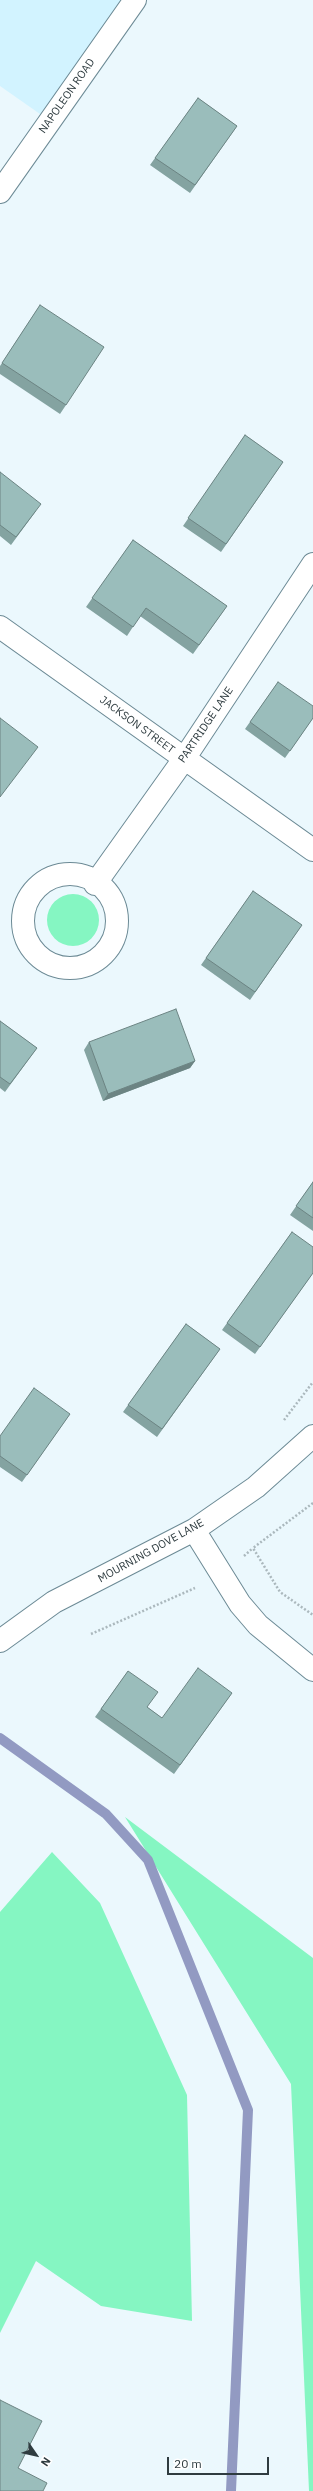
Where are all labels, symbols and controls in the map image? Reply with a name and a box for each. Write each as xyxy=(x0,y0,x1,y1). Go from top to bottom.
street label: NAPOLEON ROAD xyxy=(36,56,98,136)
street label: PARTRIDGE LANE xyxy=(176,685,236,765)
street label: JACKSON STREET xyxy=(97,693,177,757)
street label: MOURNING DOVE LANE xyxy=(96,1516,206,1586)
north arrow xyxy=(16,2435,56,2475)
scale bar xyxy=(169,2449,271,2475)
text: N xyxy=(38,2454,54,2469)
text: 20 m xyxy=(174,2456,202,2471)

